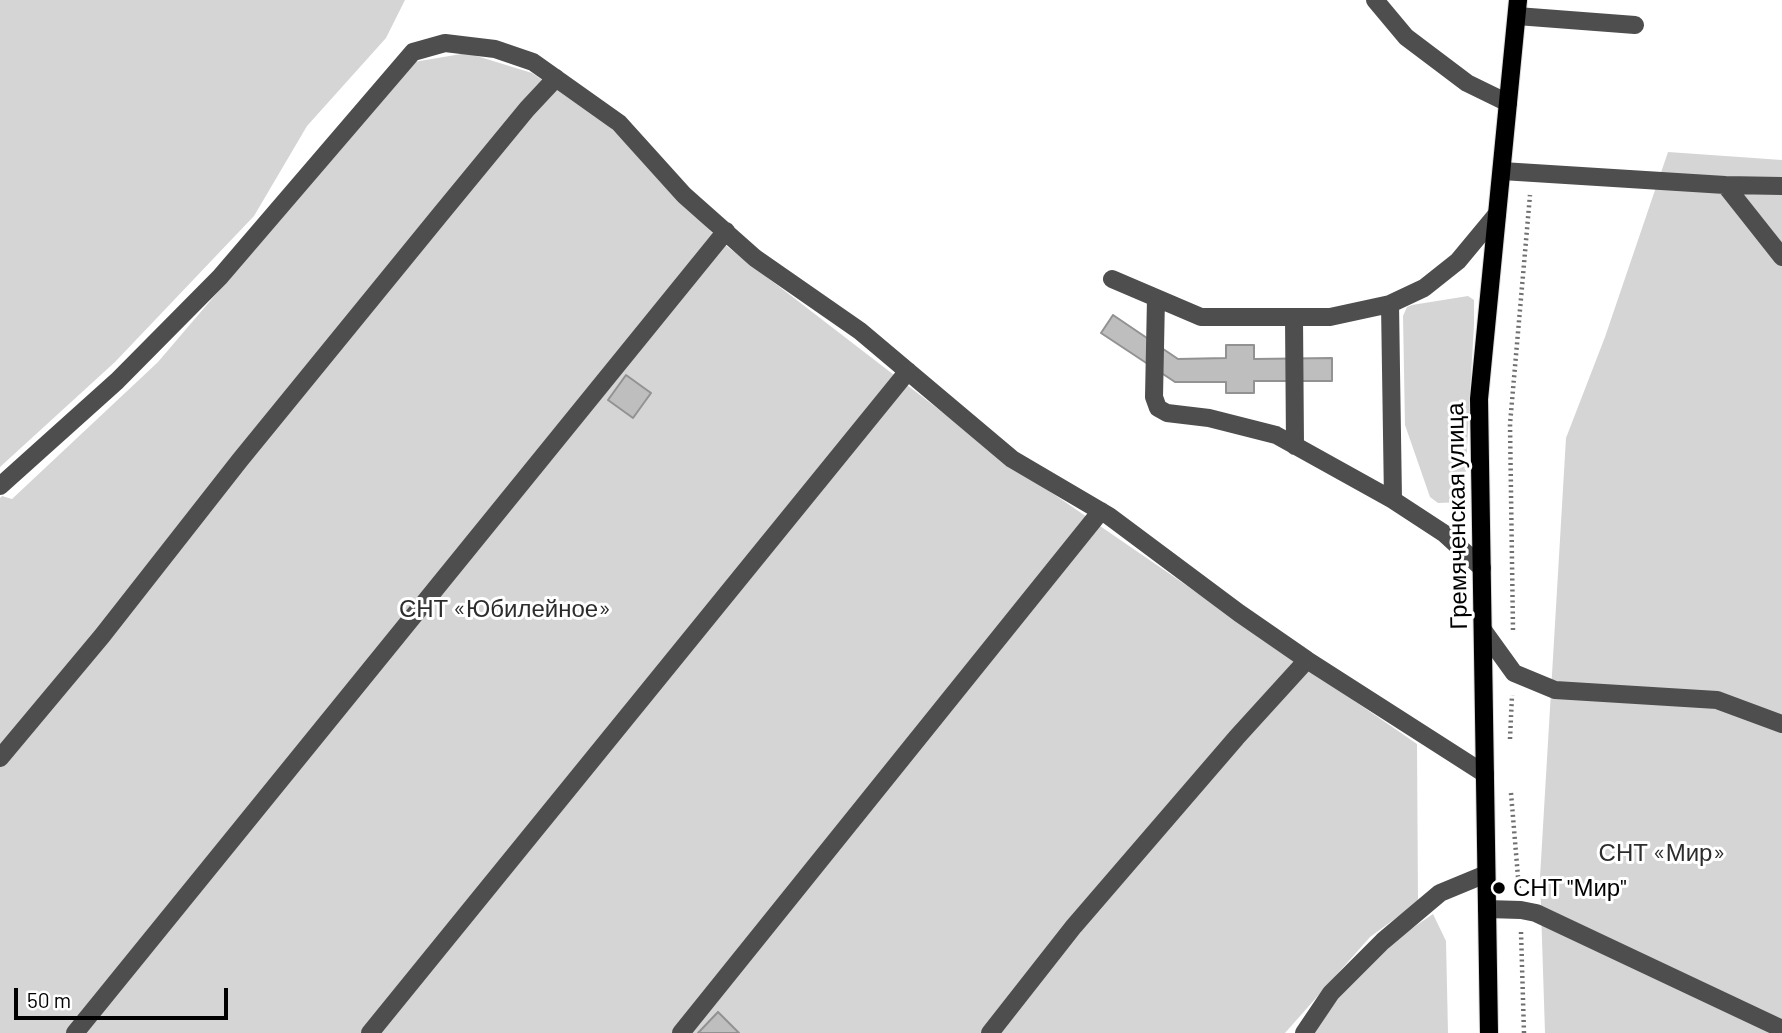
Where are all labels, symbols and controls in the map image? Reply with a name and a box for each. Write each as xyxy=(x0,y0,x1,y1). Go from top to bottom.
street label: Гремяченская улица xyxy=(1441,402,1473,630)
park label: СНТ «Юбилейное» xyxy=(399,595,611,623)
park label: СНТ «Мир» xyxy=(1599,839,1725,867)
place label: СНТ "Мир" xyxy=(1513,874,1626,902)
marker: СНТ "Мир" xyxy=(1491,880,1507,896)
scale bar xyxy=(18,974,231,1018)
text: 50 m xyxy=(27,987,71,1012)

